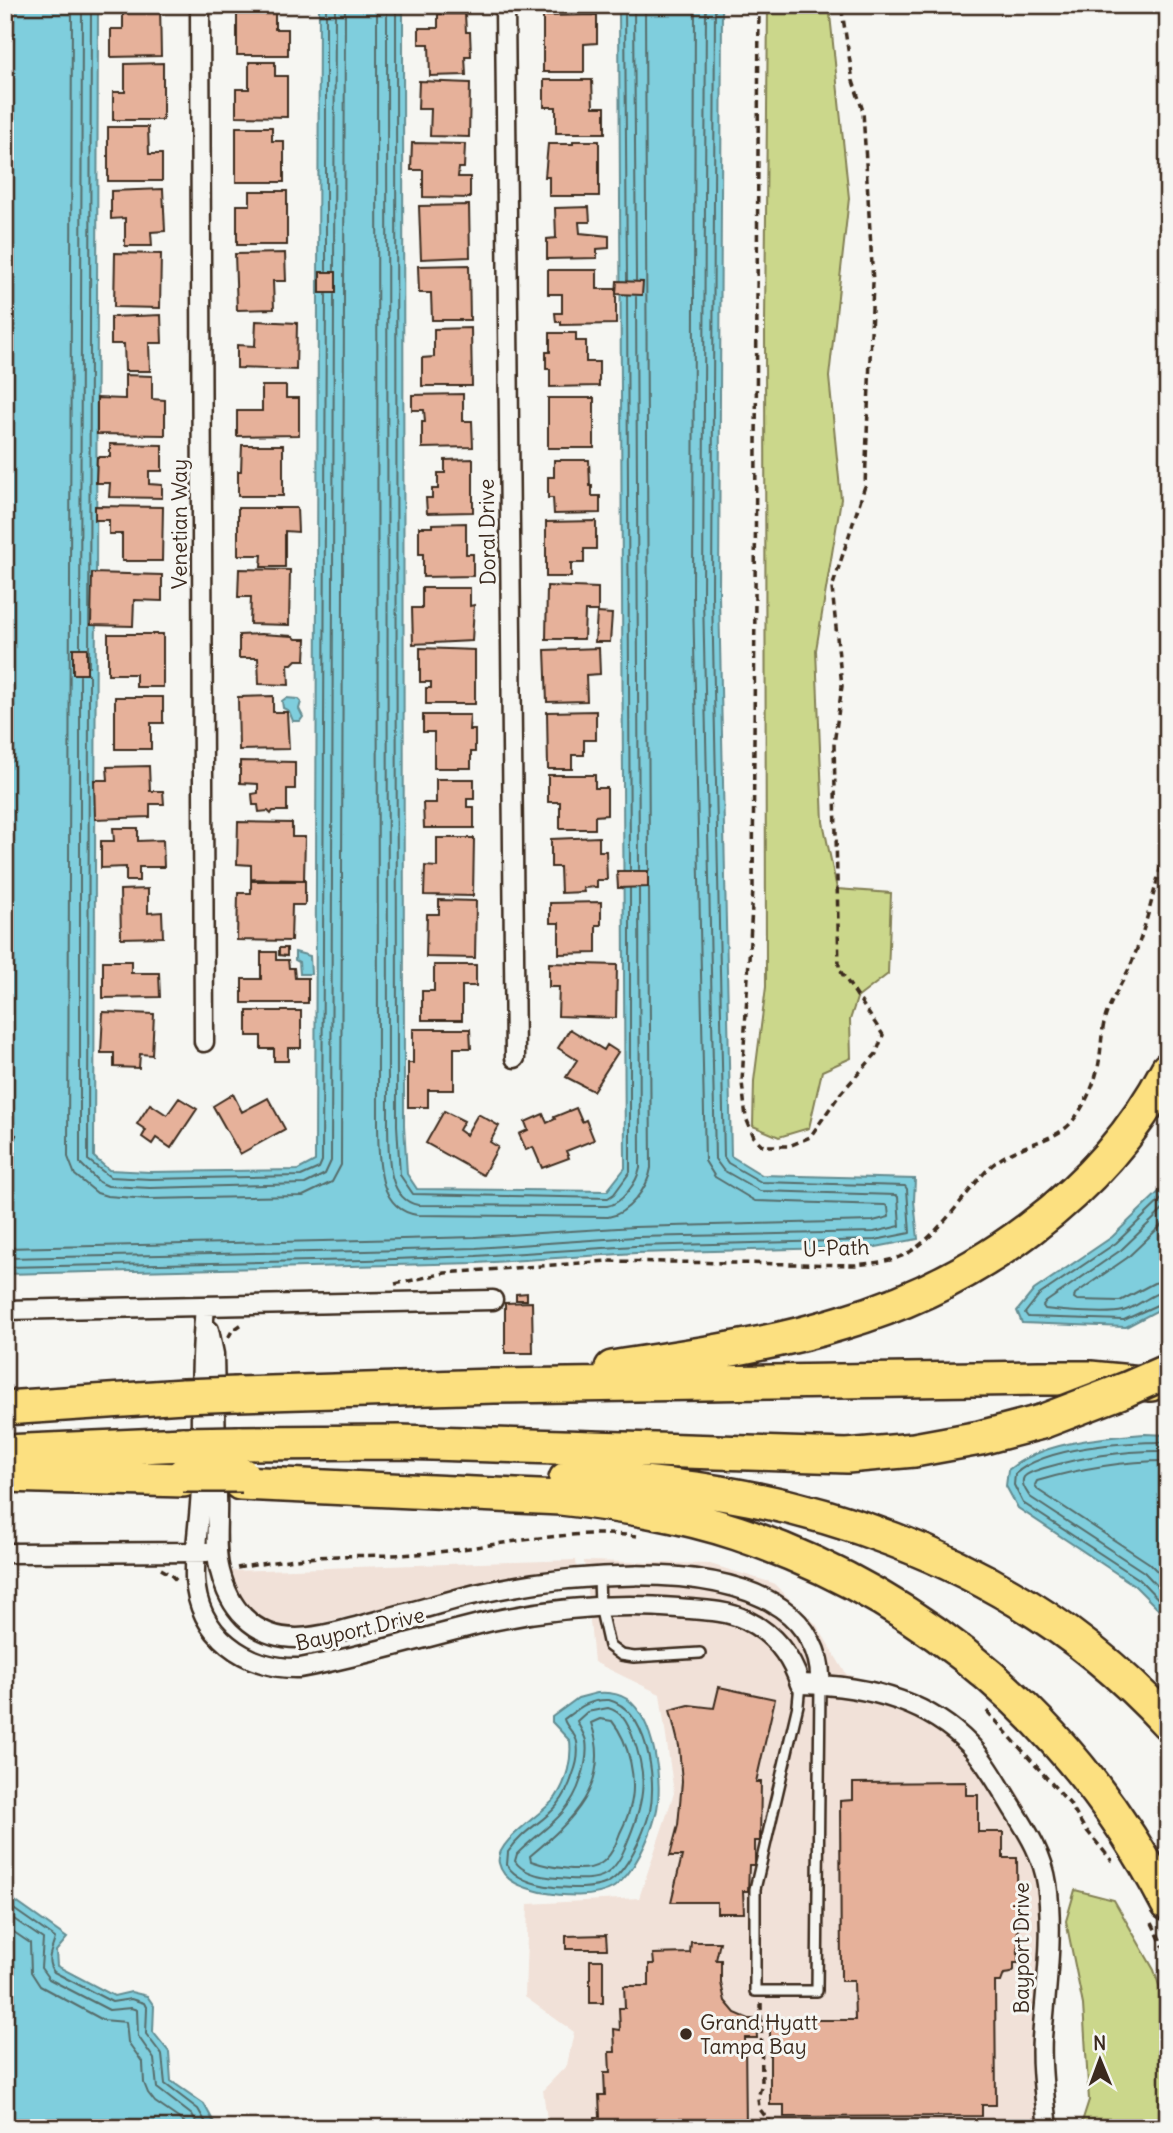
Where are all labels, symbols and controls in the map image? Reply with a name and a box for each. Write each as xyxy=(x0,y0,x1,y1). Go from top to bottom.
street label: Venetian Way xyxy=(166,459,193,589)
street label: Doral Drive xyxy=(473,479,501,585)
street label: U-Path xyxy=(802,1233,870,1263)
street label: Bayport Drive xyxy=(293,1601,427,1657)
street label: Bayport Drive xyxy=(1008,1882,1035,2014)
place label: Grand Hyatt Tampa Bay xyxy=(700,2009,818,2060)
north arrow xyxy=(1064,2024,1134,2094)
marker: Grand Hyatt Tampa Bay xyxy=(678,2026,694,2042)
text: N xyxy=(1093,2031,1106,2055)

